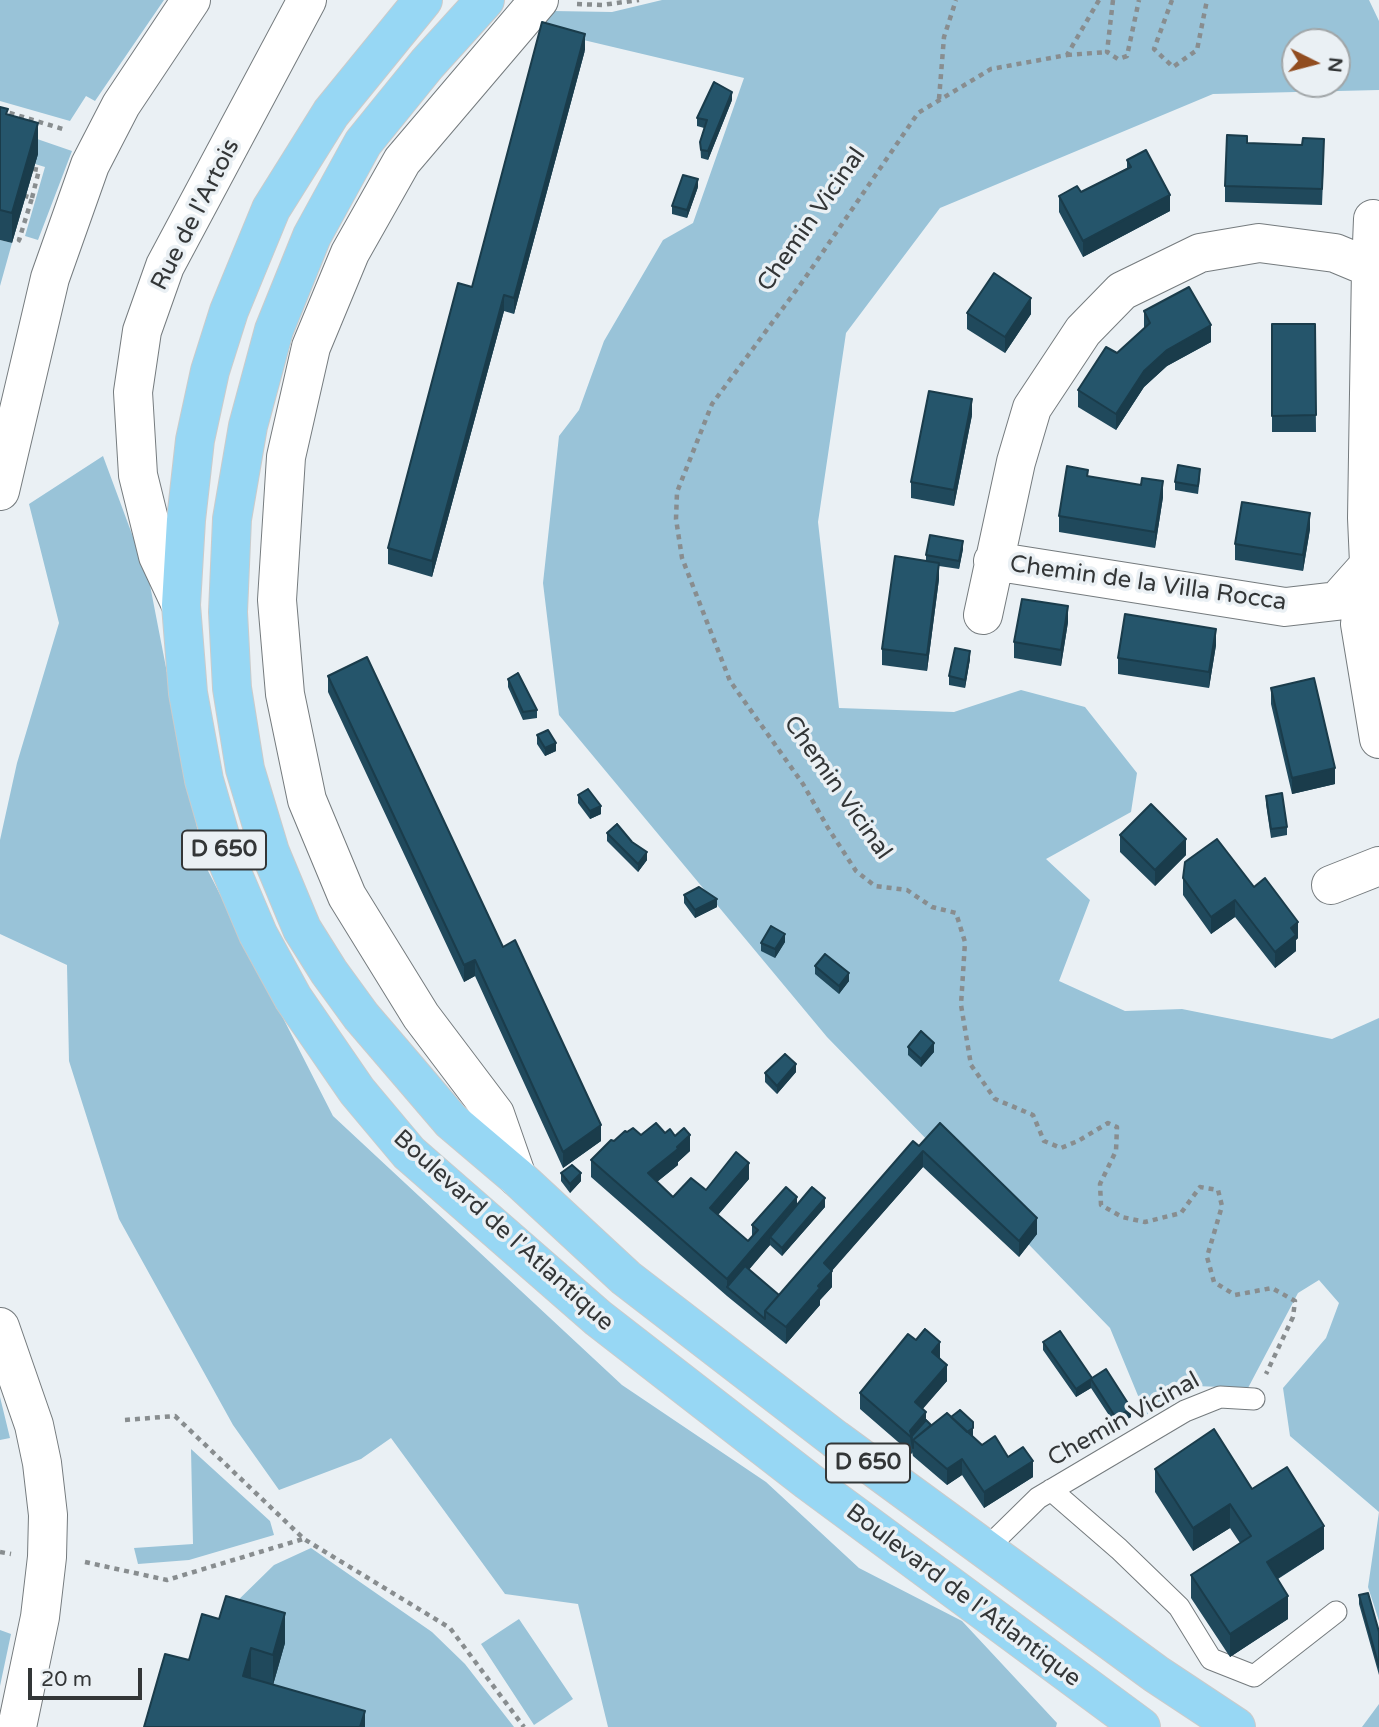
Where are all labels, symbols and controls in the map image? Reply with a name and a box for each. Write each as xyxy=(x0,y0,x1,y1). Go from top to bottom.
north arrow xyxy=(1281,28,1351,98)
text: N xyxy=(1323,56,1347,74)
street label: Rue de l'Artois xyxy=(146,135,246,295)
street label: Chemin Vicinal xyxy=(752,143,872,297)
street label: Chemin de la Villa Rocca xyxy=(1008,550,1288,618)
street label: Chemin Vicinal xyxy=(777,711,897,865)
road number: D 650 xyxy=(182,830,266,870)
street label: Boulevard de l'Atlantique xyxy=(387,1124,619,1338)
street label: Chemin Vicinal xyxy=(1043,1366,1205,1474)
road number: D 650 xyxy=(826,1444,910,1482)
street label: Boulevard de l'Atlantique xyxy=(840,1498,1086,1694)
scale bar xyxy=(32,1654,145,1698)
text: 20 m xyxy=(41,1667,92,1692)

